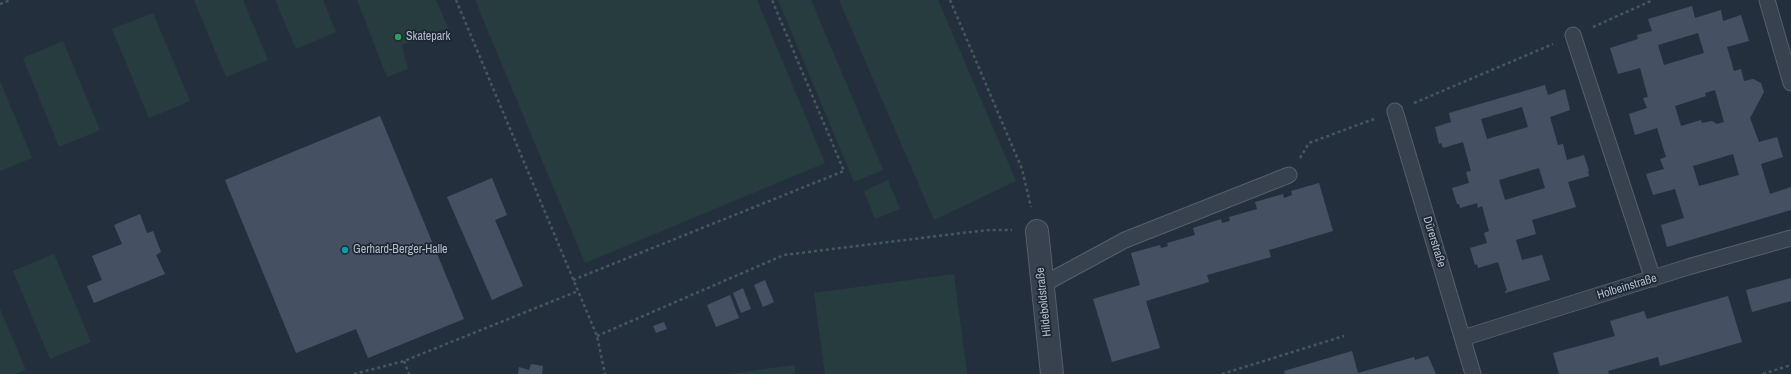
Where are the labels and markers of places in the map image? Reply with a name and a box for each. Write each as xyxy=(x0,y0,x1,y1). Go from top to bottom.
place label: Skatepark xyxy=(406,30,450,44)
marker: Skatepark xyxy=(393,32,403,42)
place label: Gerhard-Berger-Halle xyxy=(353,243,448,257)
marker: Gerhard-Berger-Halle xyxy=(340,245,350,255)

